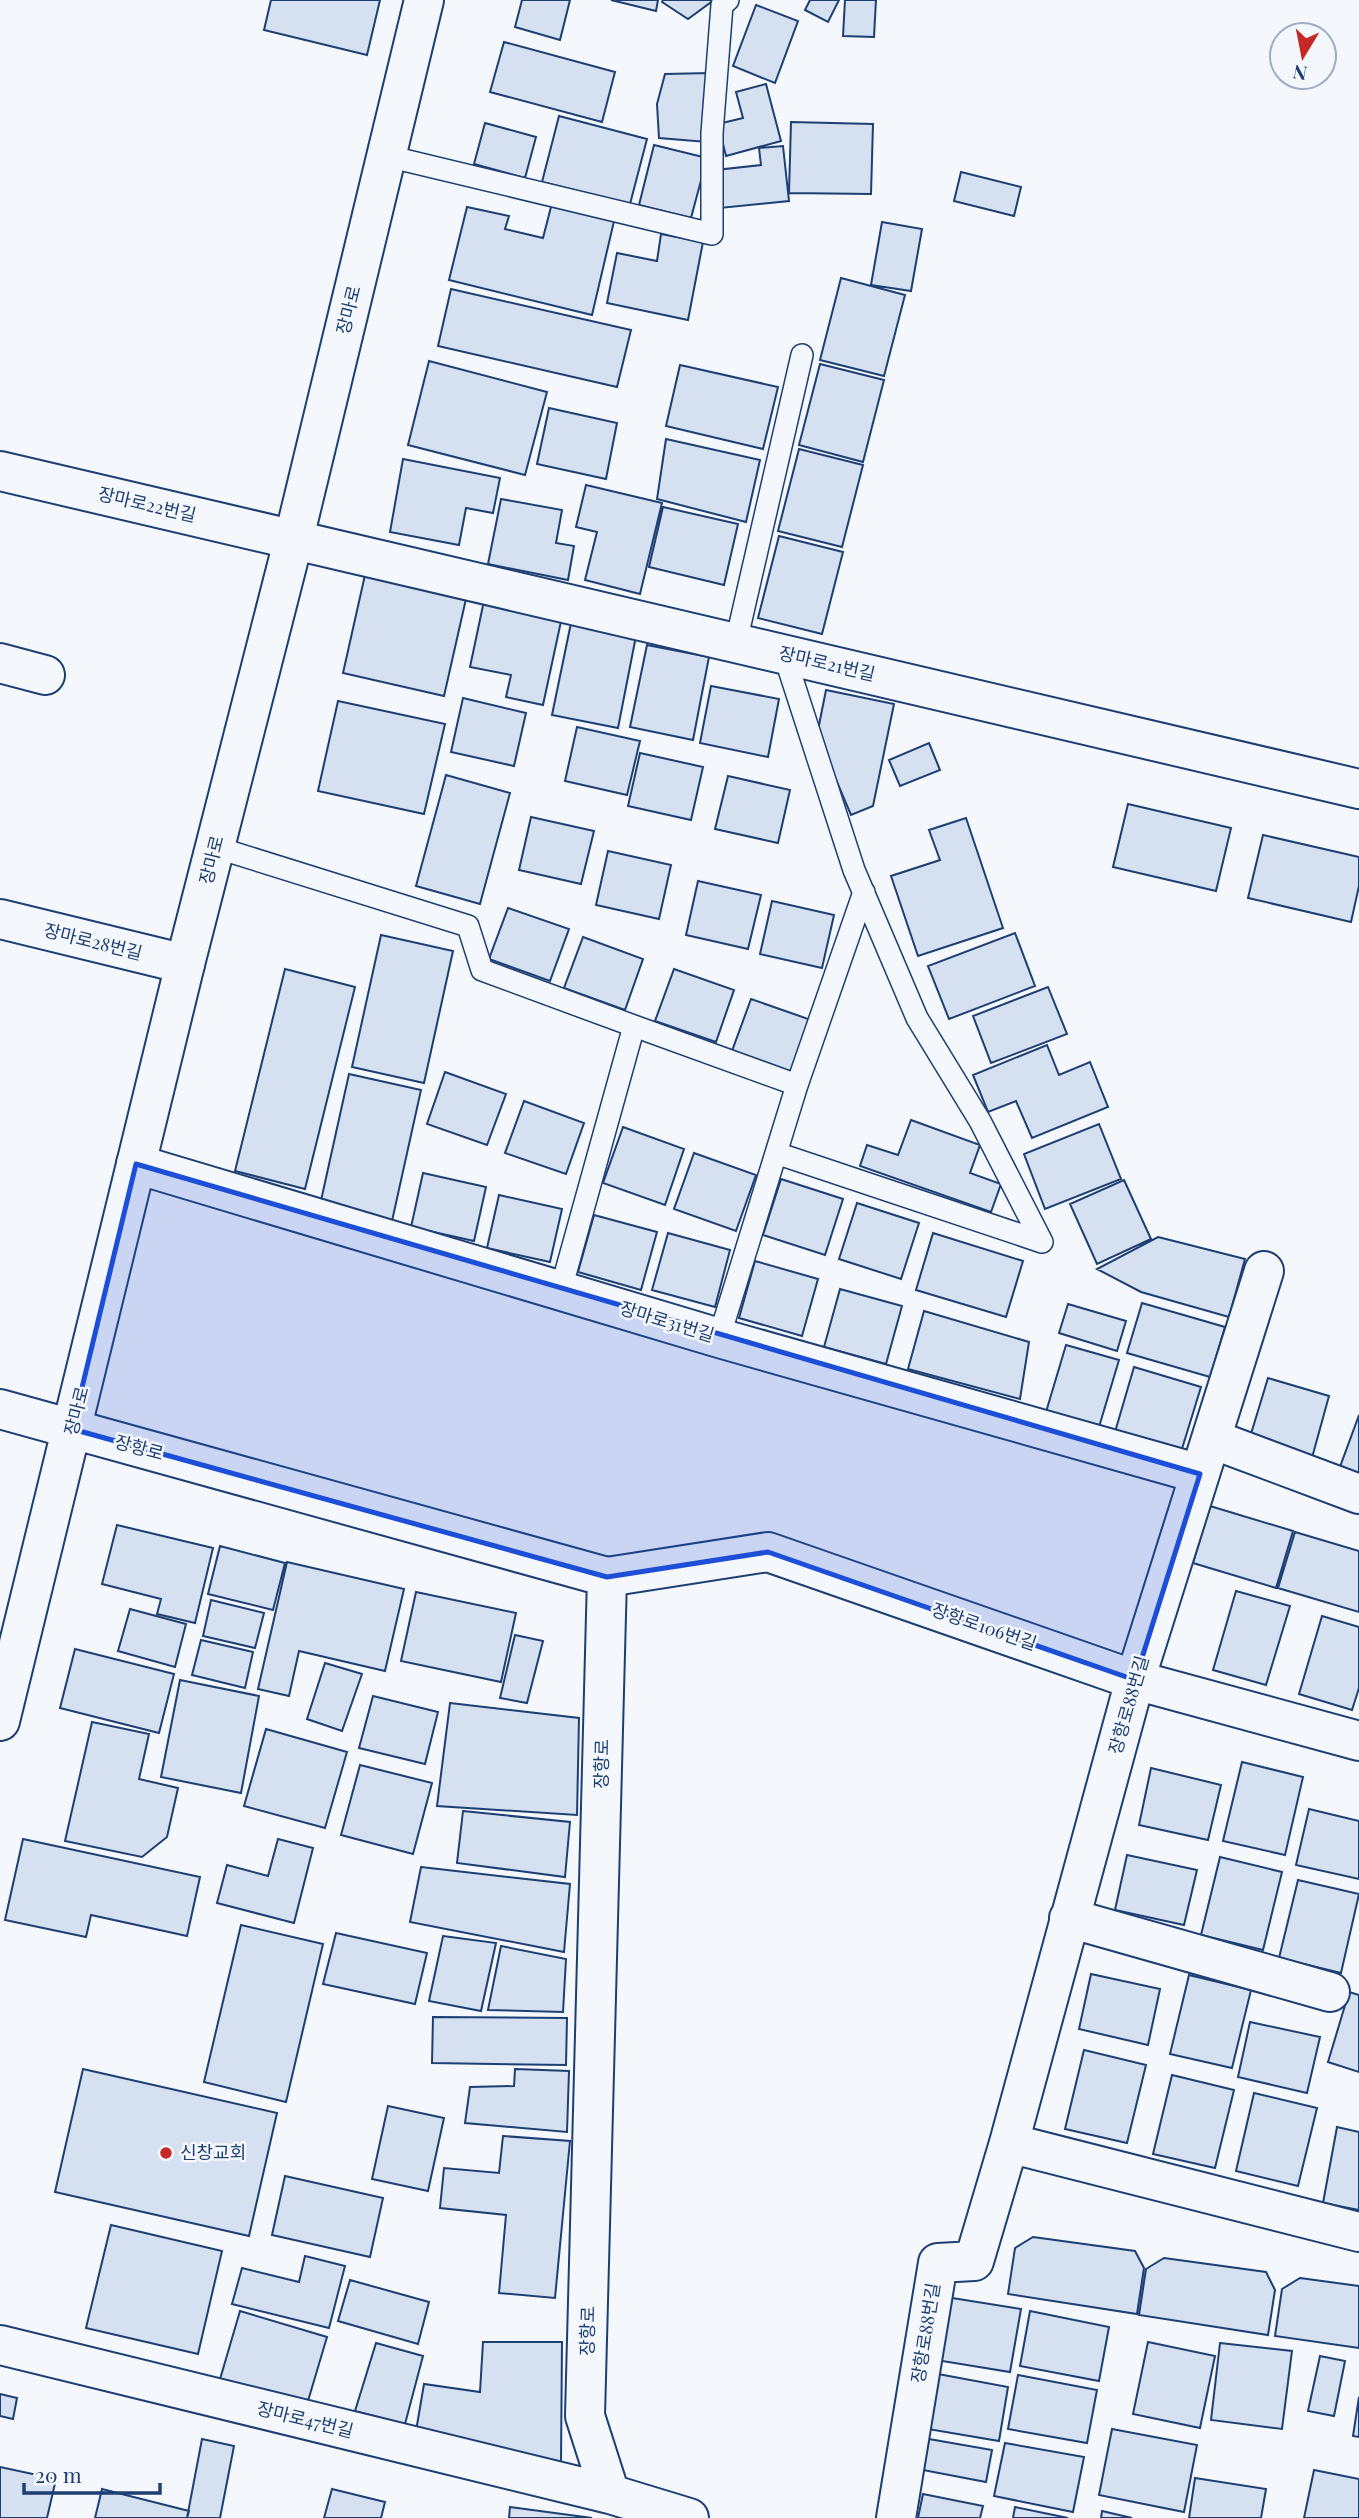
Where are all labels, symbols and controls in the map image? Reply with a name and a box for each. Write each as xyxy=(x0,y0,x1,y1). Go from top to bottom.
north arrow xyxy=(1268,21,1338,91)
text: N xyxy=(1291,60,1309,88)
street label: 장마로 xyxy=(330,283,366,337)
street label: 장마로22번길 xyxy=(96,481,199,527)
street label: 장마로21번길 xyxy=(777,640,878,686)
street label: 장마로 xyxy=(193,833,229,887)
street label: 장마로28번길 xyxy=(41,917,145,965)
street label: 장마로31번길 xyxy=(617,1295,717,1347)
street label: 장마로 xyxy=(58,1384,94,1438)
street label: 장항로 xyxy=(112,1429,166,1465)
street label: 장항로106번길 xyxy=(929,1597,1040,1655)
street label: 장항로88번길 xyxy=(1103,1653,1154,1757)
street label: 장항로 xyxy=(589,1739,613,1789)
place label: 신창교회 xyxy=(180,2140,246,2164)
marker: 신창교회 xyxy=(158,2145,174,2161)
street label: 장항로88번길 xyxy=(905,2281,945,2385)
street label: 장항로 xyxy=(575,2306,599,2356)
street label: 장마로47번길 xyxy=(254,2395,356,2443)
scale bar xyxy=(24,2452,161,2496)
text: 20 m xyxy=(35,2460,82,2488)

